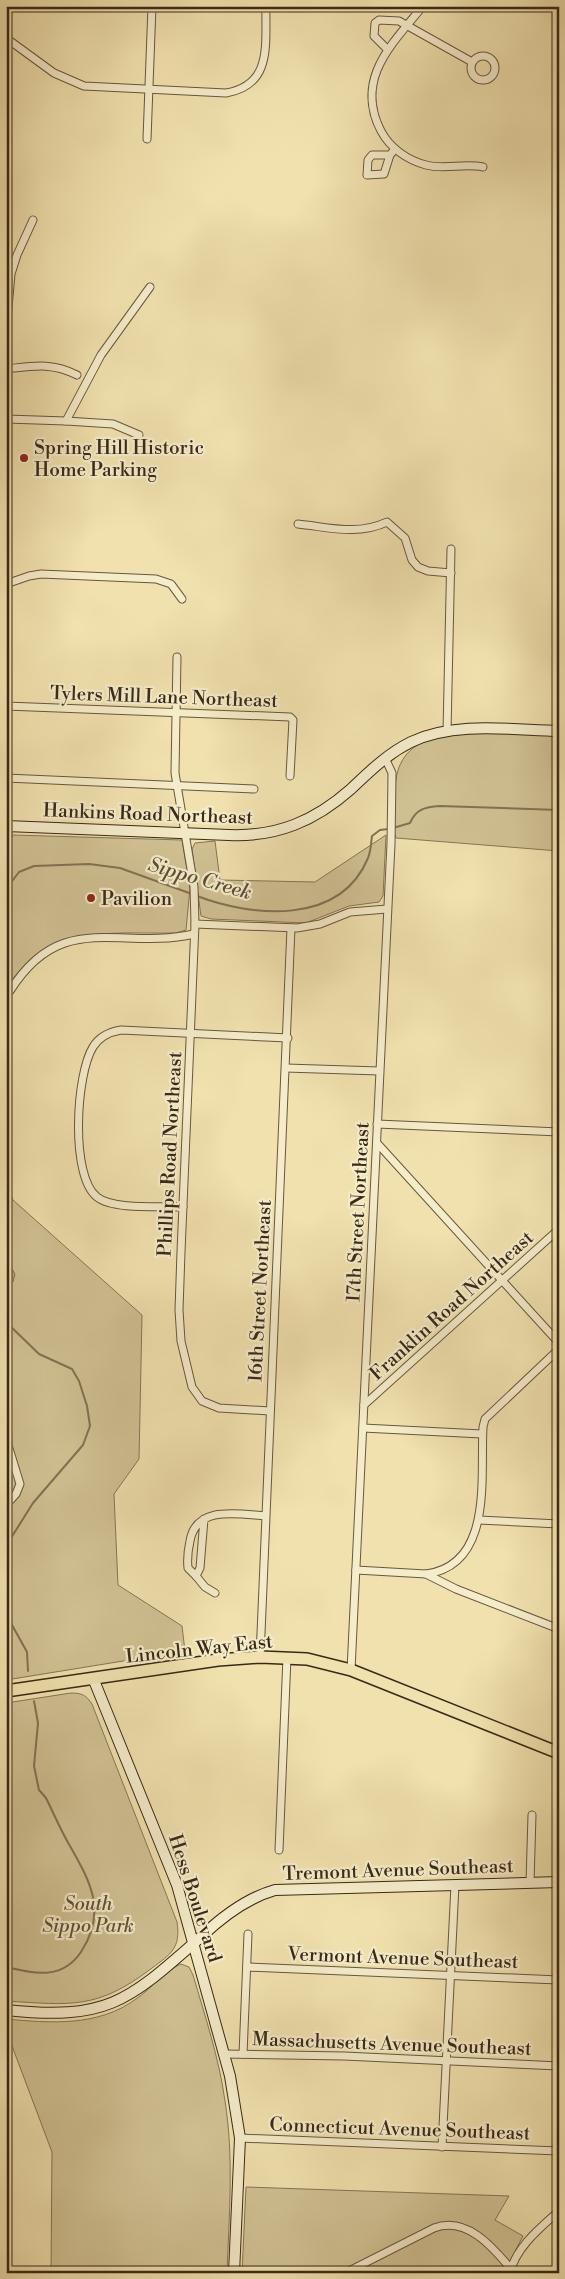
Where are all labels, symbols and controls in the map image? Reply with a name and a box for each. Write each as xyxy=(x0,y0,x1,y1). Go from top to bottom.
place label: Spring Hill Historic Home Parking xyxy=(34,436,204,482)
marker: Spring Hill Historic Home Parking xyxy=(18,452,30,464)
street label: Tylers Mill Lane Northeast xyxy=(50,681,279,713)
street label: Hankins Road Northeast xyxy=(43,798,254,830)
water label: Sippo Creek xyxy=(145,853,254,906)
place label: Pavilion xyxy=(101,887,172,911)
marker: Pavilion xyxy=(85,892,97,904)
street label: Phillips Road Northeast xyxy=(153,1051,187,1257)
street label: 17th Street Northeast xyxy=(341,1121,375,1303)
street label: 16th Street Northeast xyxy=(243,1199,277,1383)
street label: Franklin Road Northeast xyxy=(365,1226,539,1386)
street label: Lincoln Way East xyxy=(124,1629,274,1669)
street label: Hess Boulevard xyxy=(163,1831,227,1966)
street label: Tremont Avenue Southeast xyxy=(282,1854,514,1886)
park label: South Sippo Park xyxy=(42,1892,134,1938)
street label: Vermont Avenue Southeast xyxy=(286,1942,519,1974)
street label: Massachusetts Avenue Southeast xyxy=(252,2027,532,2061)
street label: Connecticut Avenue Southeast xyxy=(269,2112,531,2146)

